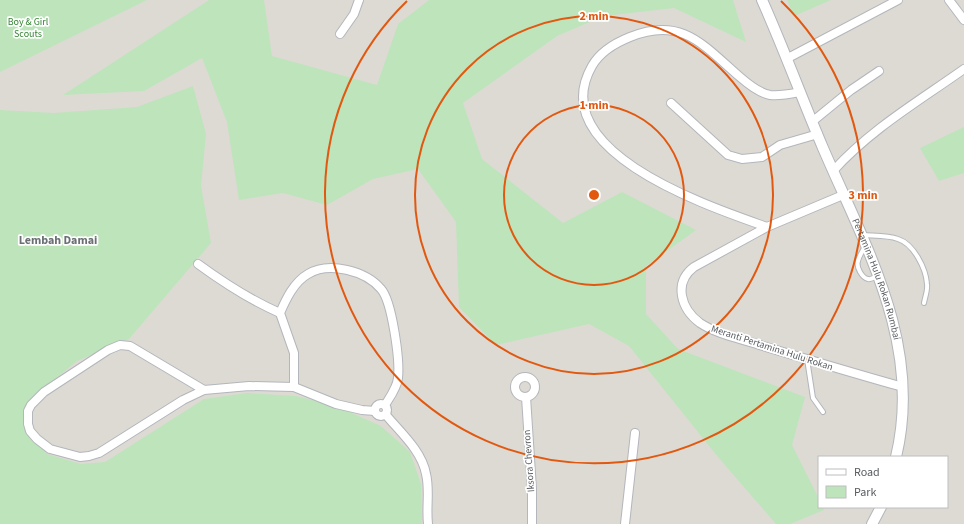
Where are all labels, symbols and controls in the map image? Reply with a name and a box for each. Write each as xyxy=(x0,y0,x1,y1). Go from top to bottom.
text: 2 min xyxy=(579,8,609,25)
park label: Boy & Girl Scouts xyxy=(8,15,49,41)
text: 1 min xyxy=(579,97,609,114)
text: 3 min xyxy=(848,187,878,204)
centre of rings xyxy=(587,188,601,202)
street label: Pertamina Hulu Rokan Rumbai xyxy=(848,216,904,341)
district label: Lembah Damai xyxy=(19,232,97,249)
street label: Meranti Pertamina Hulu Rokan xyxy=(709,322,835,374)
street label: Iksora Chevron xyxy=(520,429,538,493)
legend xyxy=(818,456,948,508)
text: Road xyxy=(854,464,880,481)
text: Park xyxy=(854,484,876,501)

